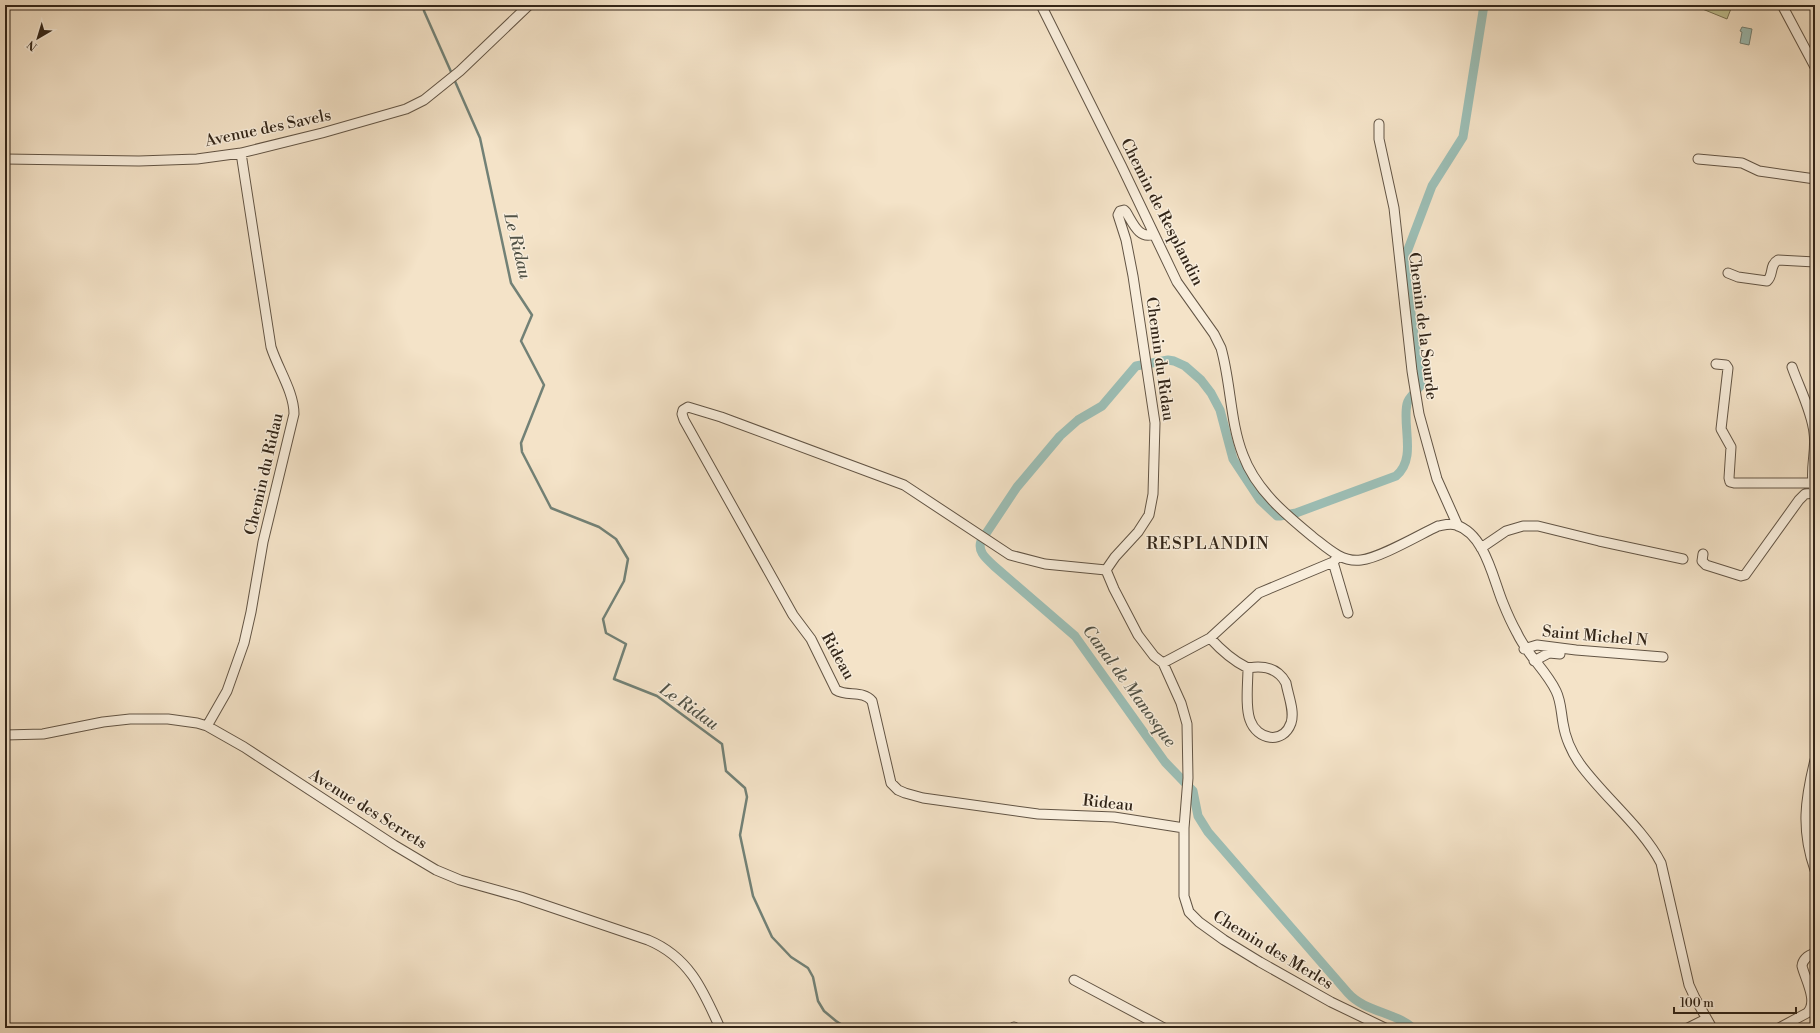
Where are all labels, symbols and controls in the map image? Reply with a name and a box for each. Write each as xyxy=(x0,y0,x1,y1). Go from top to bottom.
north arrow xyxy=(18,18,58,58)
text: N xyxy=(24,37,40,53)
street label: Avenue des Savels xyxy=(202,105,333,151)
street label: Chemin de Resplandin xyxy=(1116,135,1208,289)
water label: Le Ridau xyxy=(498,210,536,282)
street label: Chemin de la Sourde xyxy=(1404,251,1442,401)
street label: Chemin du Ridau xyxy=(1141,296,1179,422)
street label: Chemin du Ridau xyxy=(240,411,288,537)
district label: RESPLANDIN xyxy=(1146,533,1270,555)
water label: Canal de Manosque xyxy=(1077,620,1181,752)
street label: Saint Michel N xyxy=(1541,621,1649,651)
street label: Rideau xyxy=(817,629,859,683)
water label: Le Ridau xyxy=(654,678,723,736)
street label: Avenue des Serrets xyxy=(304,764,431,853)
street label: Rideau xyxy=(1082,790,1134,816)
street label: Chemin des Merles xyxy=(1209,906,1337,994)
scale bar xyxy=(1674,989,1796,1015)
text: 100 m xyxy=(1680,996,1714,1011)

